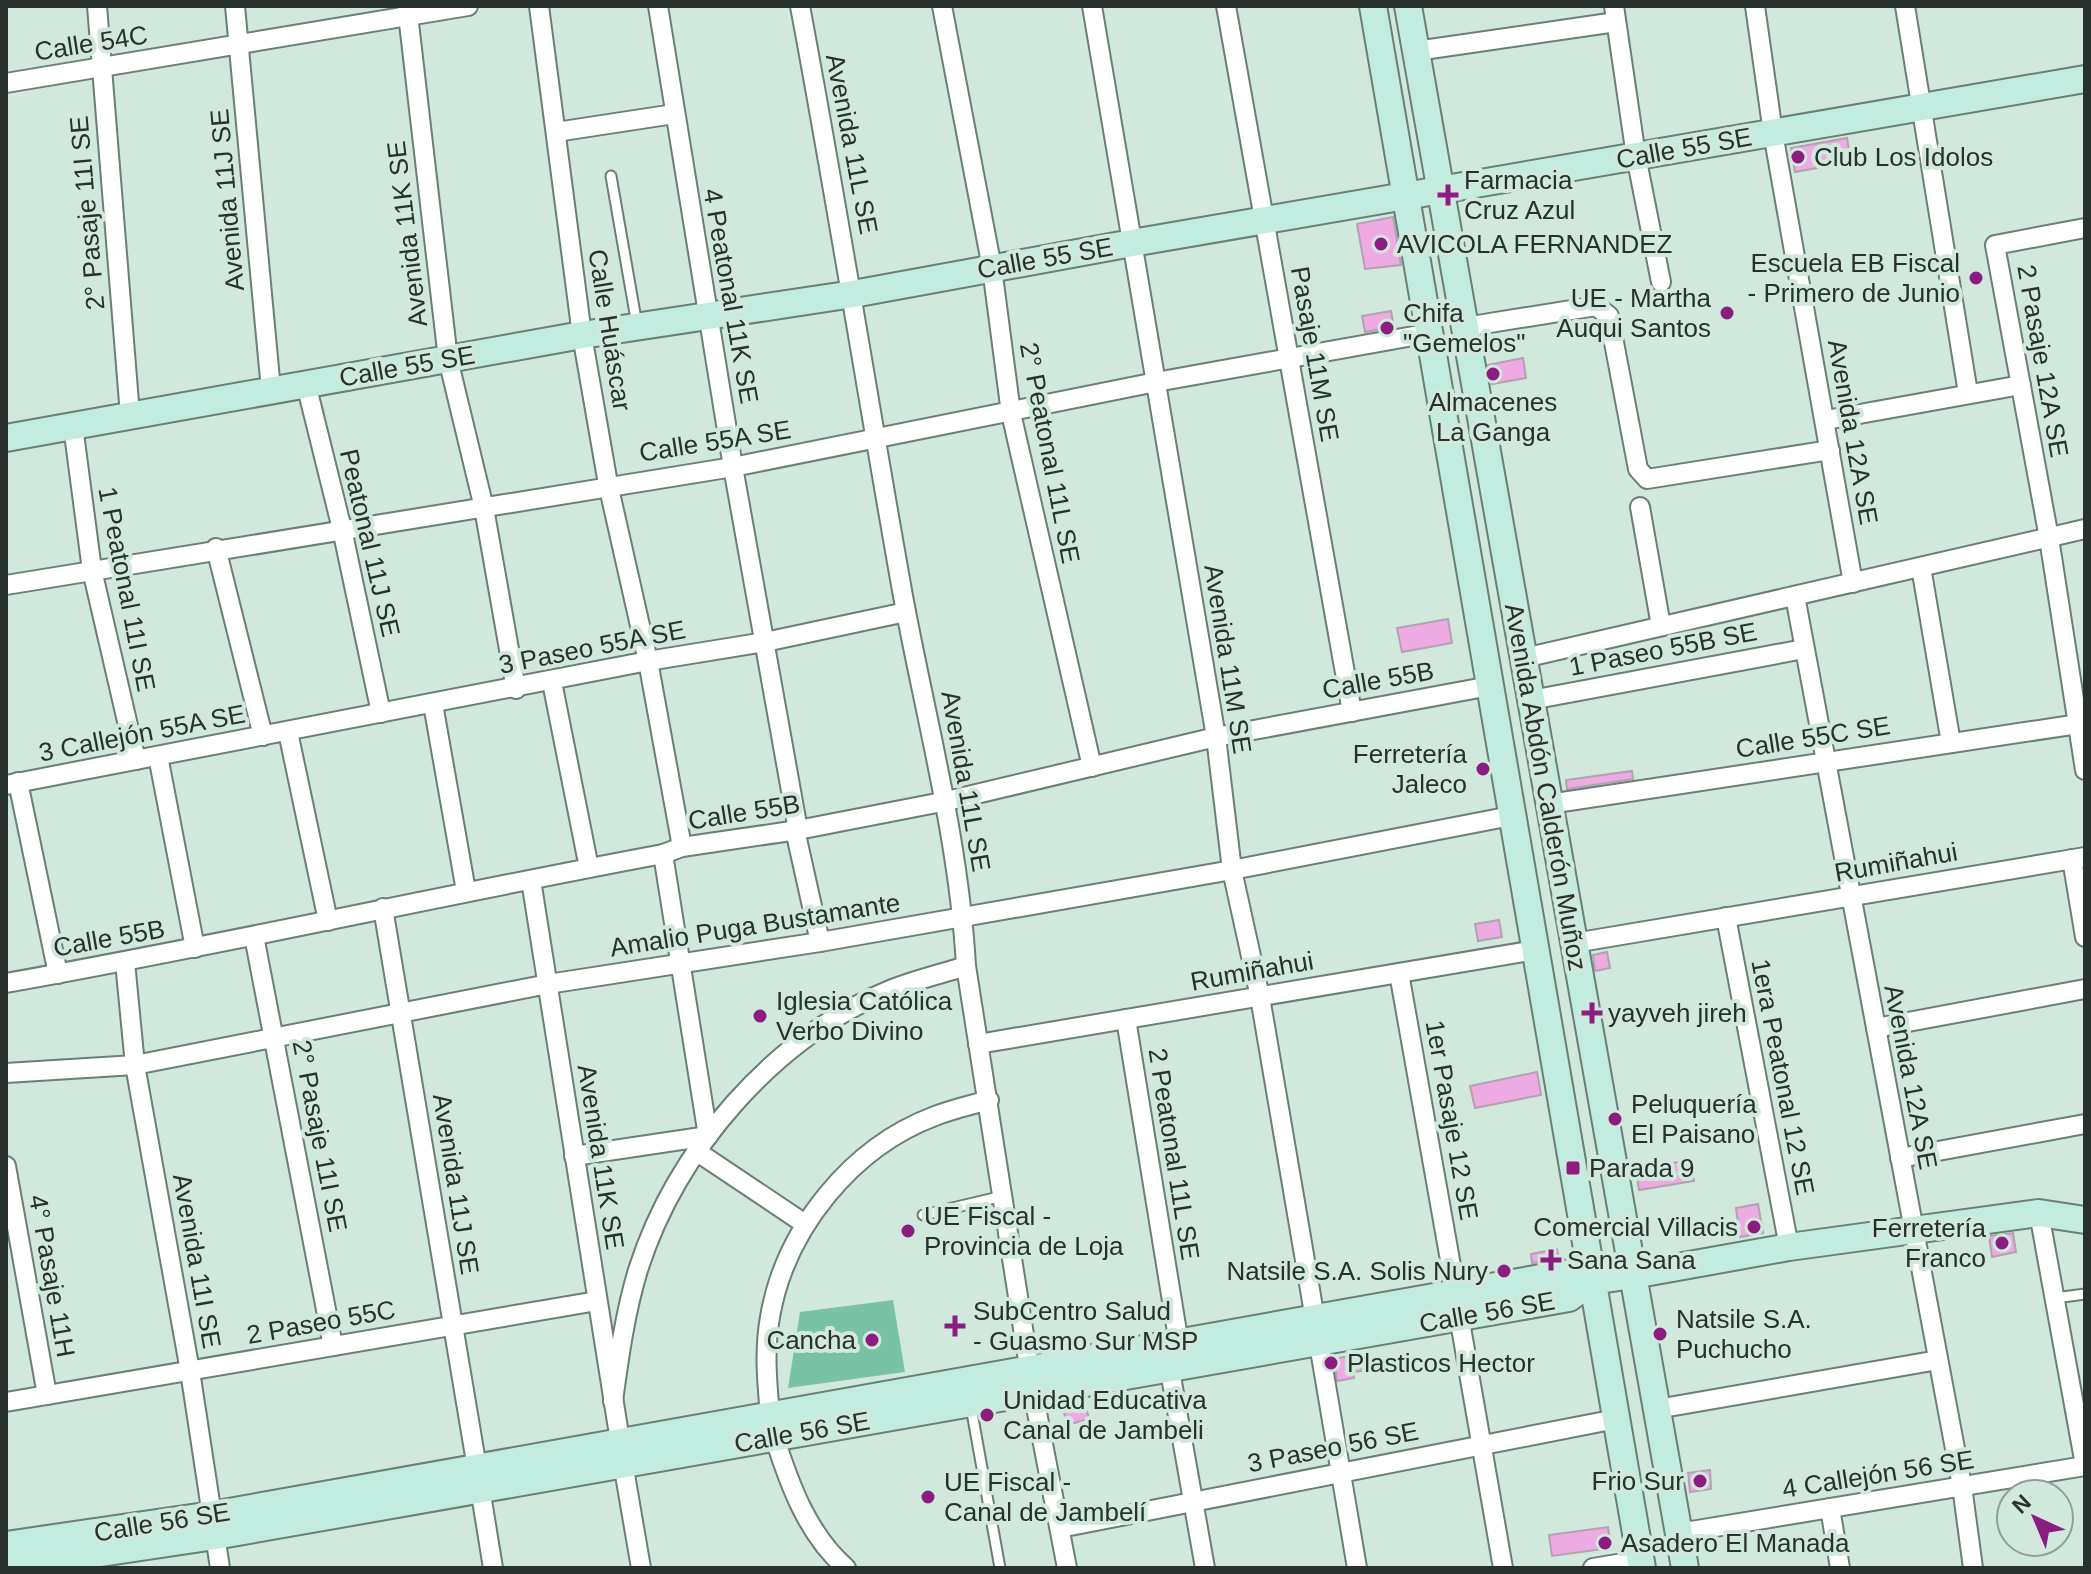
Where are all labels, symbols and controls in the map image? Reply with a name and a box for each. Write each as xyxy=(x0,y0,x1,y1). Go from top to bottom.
street label: Calle 54C xyxy=(32,19,150,67)
street label: Avenida 11L SE xyxy=(820,51,884,237)
street label: Avenida 11J SE xyxy=(204,108,250,292)
street label: 2° Pasaje 11I SE xyxy=(64,115,110,311)
street label: Calle 55 SE xyxy=(1614,121,1754,175)
street label: Avenida 11K SE xyxy=(381,139,433,329)
place label: Club Los Idolos xyxy=(1814,142,1993,172)
marker: Club Los Idolos xyxy=(1789,148,1807,166)
place label: Farmacia Cruz Azul xyxy=(1464,165,1575,225)
street label: 4 Peatonal 11K SE xyxy=(697,186,765,406)
marker: Farmacia Cruz Azul xyxy=(1439,186,1457,204)
place label: AVICOLA FERNANDEZ xyxy=(1397,229,1673,259)
street label: Calle 55 SE xyxy=(975,231,1115,285)
marker: AVICOLA FERNANDEZ xyxy=(1372,235,1390,253)
street label: Calle Huáscar xyxy=(582,247,638,413)
place label: Escuela EB Fiscal - Primero de Junio xyxy=(1748,248,1960,308)
street label: 2 Pasaje 12A SE xyxy=(2011,262,2075,460)
street label: Pasaje 11M SE xyxy=(1285,264,1345,444)
marker: Escuela EB Fiscal - Primero de Junio xyxy=(1967,269,1985,287)
place label: UE - Martha Auqui Santos xyxy=(1556,283,1712,343)
place label: Chifa "Gemelos" xyxy=(1403,298,1526,358)
marker: UE - Martha Auqui Santos xyxy=(1718,304,1736,322)
marker: Chifa "Gemelos" xyxy=(1378,319,1396,337)
street label: Avenida 12A SE xyxy=(1822,337,1884,527)
street label: Calle 55 SE xyxy=(337,339,477,393)
street label: 2° Peatonal 11L SE xyxy=(1014,340,1086,566)
marker: Almacenes La Ganga xyxy=(1484,365,1502,383)
place label: Almacenes La Ganga xyxy=(1429,387,1557,447)
street label: Calle 55A SE xyxy=(637,414,793,468)
street label: Peatonal 11J SE xyxy=(334,446,406,640)
street label: 1 Peatonal 11I SE xyxy=(92,484,162,694)
street label: Avenida 11M SE xyxy=(1198,562,1258,756)
street label: Avenida Abdón Calderón Muñoz xyxy=(1499,601,1593,973)
street label: 3 Paseo 55A SE xyxy=(496,614,688,680)
street label: 1 Paseo 55B SE xyxy=(1566,616,1760,682)
street label: Calle 55B xyxy=(1320,655,1436,705)
street label: Avenida 11L SE xyxy=(935,688,997,874)
street label: 3 Callejón 55A SE xyxy=(36,698,248,768)
street label: Calle 55C SE xyxy=(1734,710,1892,764)
place label: Ferretería Jaleco xyxy=(1353,739,1468,799)
marker: Ferretería Jaleco xyxy=(1474,760,1492,778)
street label: Calle 55B xyxy=(686,788,802,836)
street label: Rumiñahui xyxy=(1832,836,1960,888)
street label: Amalio Puga Bustamante xyxy=(608,887,902,963)
street label: Calle 55B xyxy=(51,913,167,963)
street label: Rumiñahui xyxy=(1188,945,1316,997)
street label: 1era Peatonal 12 SE xyxy=(1745,956,1821,1198)
street label: Avenida 12A SE xyxy=(1878,982,1944,1172)
place label: Iglesia Católica Verbo Divino xyxy=(776,986,953,1046)
place label: yayveh jireh xyxy=(1608,998,1747,1028)
marker: yayveh jireh xyxy=(1583,1004,1601,1022)
marker: Iglesia Católica Verbo Divino xyxy=(751,1007,769,1025)
street label: 1er Pasaje 12 SE xyxy=(1420,1018,1484,1222)
street label: 2° Pasaje 11I SE xyxy=(287,1037,353,1235)
street label: 2 Peatonal 11L SE xyxy=(1142,1046,1206,1262)
street label: Avenida 11K SE xyxy=(572,1062,630,1252)
place label: Peluquería El Paisano xyxy=(1631,1089,1757,1149)
street label: Avenida 11J SE xyxy=(427,1091,485,1277)
marker: Peluquería El Paisano xyxy=(1606,1110,1624,1128)
place label: Parada 9 xyxy=(1589,1153,1695,1183)
marker: Parada 9 xyxy=(1564,1159,1582,1177)
street label: Avenida 11I SE xyxy=(167,1171,227,1351)
street label: 4° Pasaje 11H xyxy=(23,1192,81,1360)
place label: UE Fiscal - Provincia de Loja xyxy=(924,1201,1124,1261)
place label: Comercial Villacis xyxy=(1533,1212,1738,1242)
place label: Ferretería Franco xyxy=(1872,1213,1987,1273)
marker: Comercial Villacis xyxy=(1745,1218,1763,1236)
marker: UE Fiscal - Provincia de Loja xyxy=(899,1222,917,1240)
marker: Ferretería Franco xyxy=(1993,1234,2011,1252)
place label: Sana Sana xyxy=(1567,1245,1696,1275)
marker: Sana Sana xyxy=(1542,1251,1560,1269)
place label: Natsile S.A. Solis Nury xyxy=(1226,1256,1488,1286)
marker: Natsile S.A. Solis Nury xyxy=(1495,1262,1513,1280)
street label: Calle 56 SE xyxy=(1417,1285,1557,1339)
street label: 2 Paseo 55C xyxy=(244,1294,398,1350)
place label: SubCentro Salud - Guasmo Sur MSP xyxy=(973,1296,1198,1356)
place label: Natsile S.A. Puchucho xyxy=(1676,1304,1812,1364)
marker: SubCentro Salud - Guasmo Sur MSP xyxy=(944,1315,966,1337)
place label: Cancha xyxy=(766,1325,857,1355)
marker: Natsile S.A. Puchucho xyxy=(1651,1325,1669,1343)
marker: Cancha xyxy=(863,1331,881,1349)
place label: Plasticos Hector xyxy=(1347,1348,1535,1378)
marker: Plasticos Hector xyxy=(1322,1354,1340,1372)
place label: Unidad Educativa Canal de Jambeli xyxy=(1003,1385,1207,1445)
street label: Calle 56 SE xyxy=(732,1405,872,1459)
marker: Unidad Educativa Canal de Jambeli xyxy=(978,1406,996,1424)
street label: 3 Paseo 56 SE xyxy=(1245,1416,1421,1478)
street label: 4 Callejón 56 SE xyxy=(1780,1444,1976,1504)
place label: Frio Sur xyxy=(1592,1466,1684,1496)
place label: UE Fiscal - Canal de Jambelí xyxy=(944,1467,1147,1527)
marker: Frio Sur xyxy=(1691,1472,1709,1490)
north arrow xyxy=(1995,1478,2075,1558)
marker: UE Fiscal - Canal de Jambelí xyxy=(919,1488,937,1506)
text: N xyxy=(2007,1489,2036,1518)
street label: Calle 56 SE xyxy=(92,1496,232,1548)
place label: Asadero El Manada xyxy=(1621,1528,1850,1558)
marker: Asadero El Manada xyxy=(1596,1534,1614,1552)

